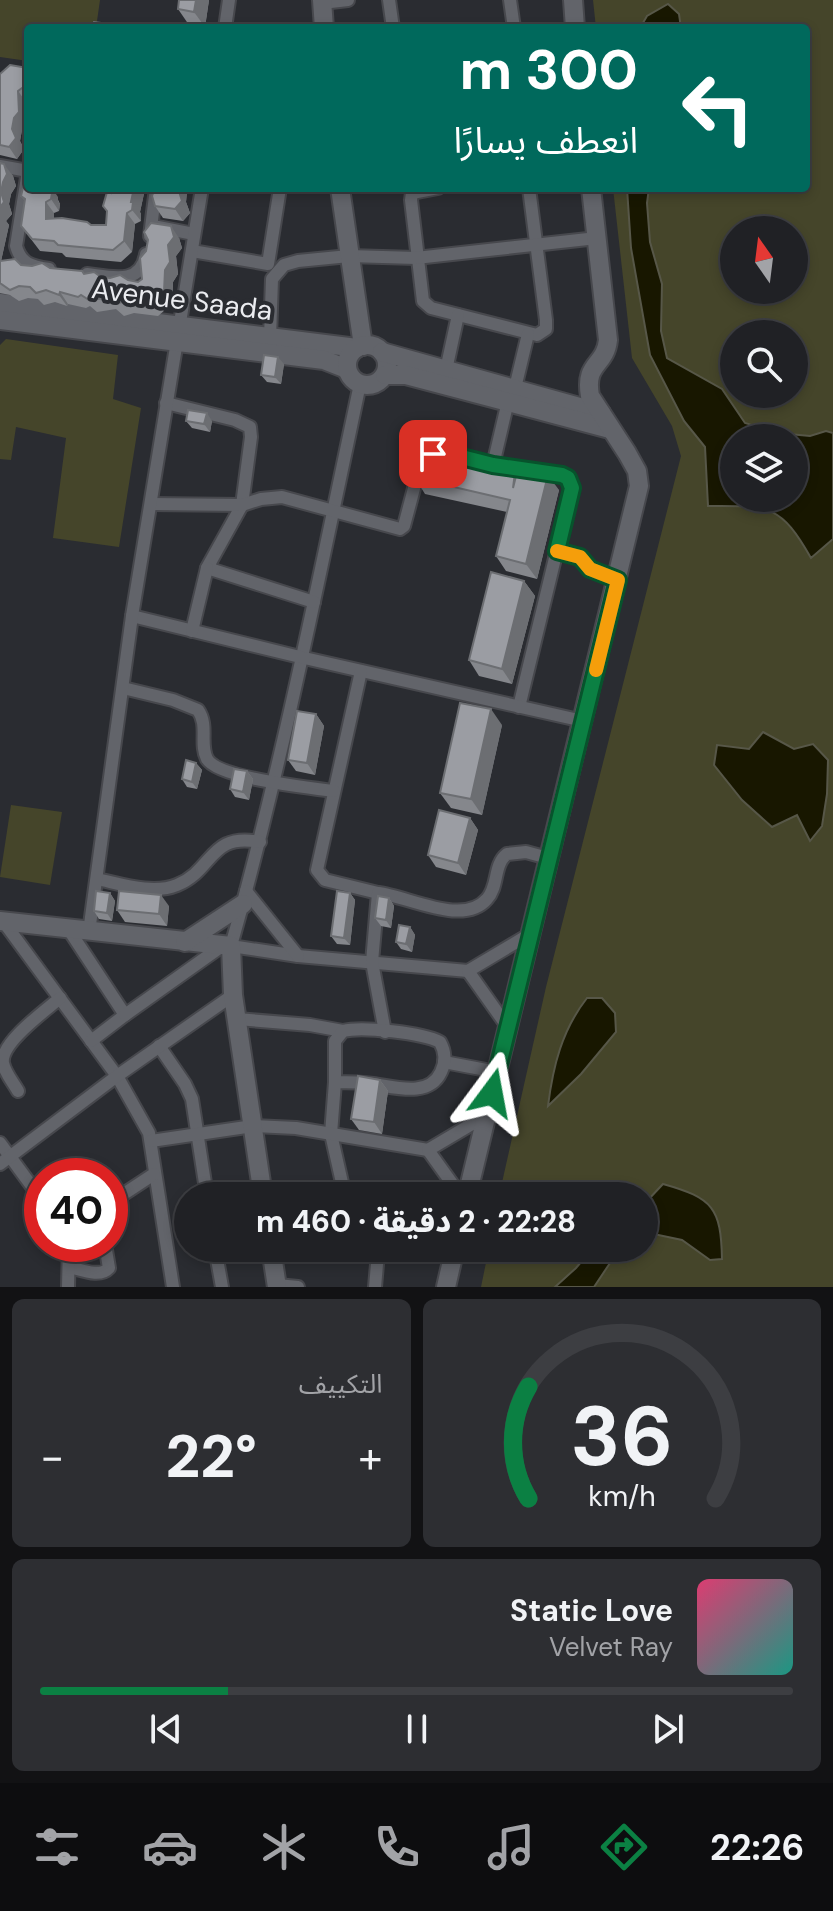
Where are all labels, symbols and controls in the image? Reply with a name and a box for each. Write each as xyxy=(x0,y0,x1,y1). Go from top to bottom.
text: 300 m xyxy=(460,33,638,106)
icon: left xyxy=(666,56,770,160)
text: انعطف يسارًا xyxy=(454,117,638,164)
north arrow xyxy=(720,216,808,304)
map controls xyxy=(720,216,808,512)
street label: Avenue Saada xyxy=(89,270,275,329)
button: search xyxy=(720,320,808,408)
pin xyxy=(399,420,467,488)
button: layers xyxy=(720,424,808,512)
icon: arrive xyxy=(411,432,455,476)
position arrow xyxy=(450,1051,534,1135)
speed limit sign: 40 xyxy=(24,1158,128,1262)
text: 22:28 · 2 دقيقة · 460 m xyxy=(256,1202,576,1241)
text: التكييف xyxy=(299,1367,383,1401)
text: 36 xyxy=(570,1382,673,1491)
text: 22° xyxy=(166,1417,257,1496)
text: − xyxy=(40,1428,64,1486)
text: + xyxy=(358,1428,382,1486)
text: km/h xyxy=(588,1478,656,1515)
text: Static Love xyxy=(510,1591,673,1630)
text: Velvet Ray xyxy=(549,1630,673,1664)
icon: previous xyxy=(144,1707,188,1751)
icon: pause xyxy=(395,1707,439,1751)
icon: next xyxy=(646,1707,690,1751)
icon: filters xyxy=(29,1819,85,1875)
icon: car xyxy=(142,1819,198,1875)
icon: climate xyxy=(256,1819,312,1875)
icon: phone xyxy=(369,1819,425,1875)
icon: music xyxy=(483,1819,539,1875)
icon: directions xyxy=(596,1819,652,1875)
text: 22:26 xyxy=(710,1824,804,1871)

